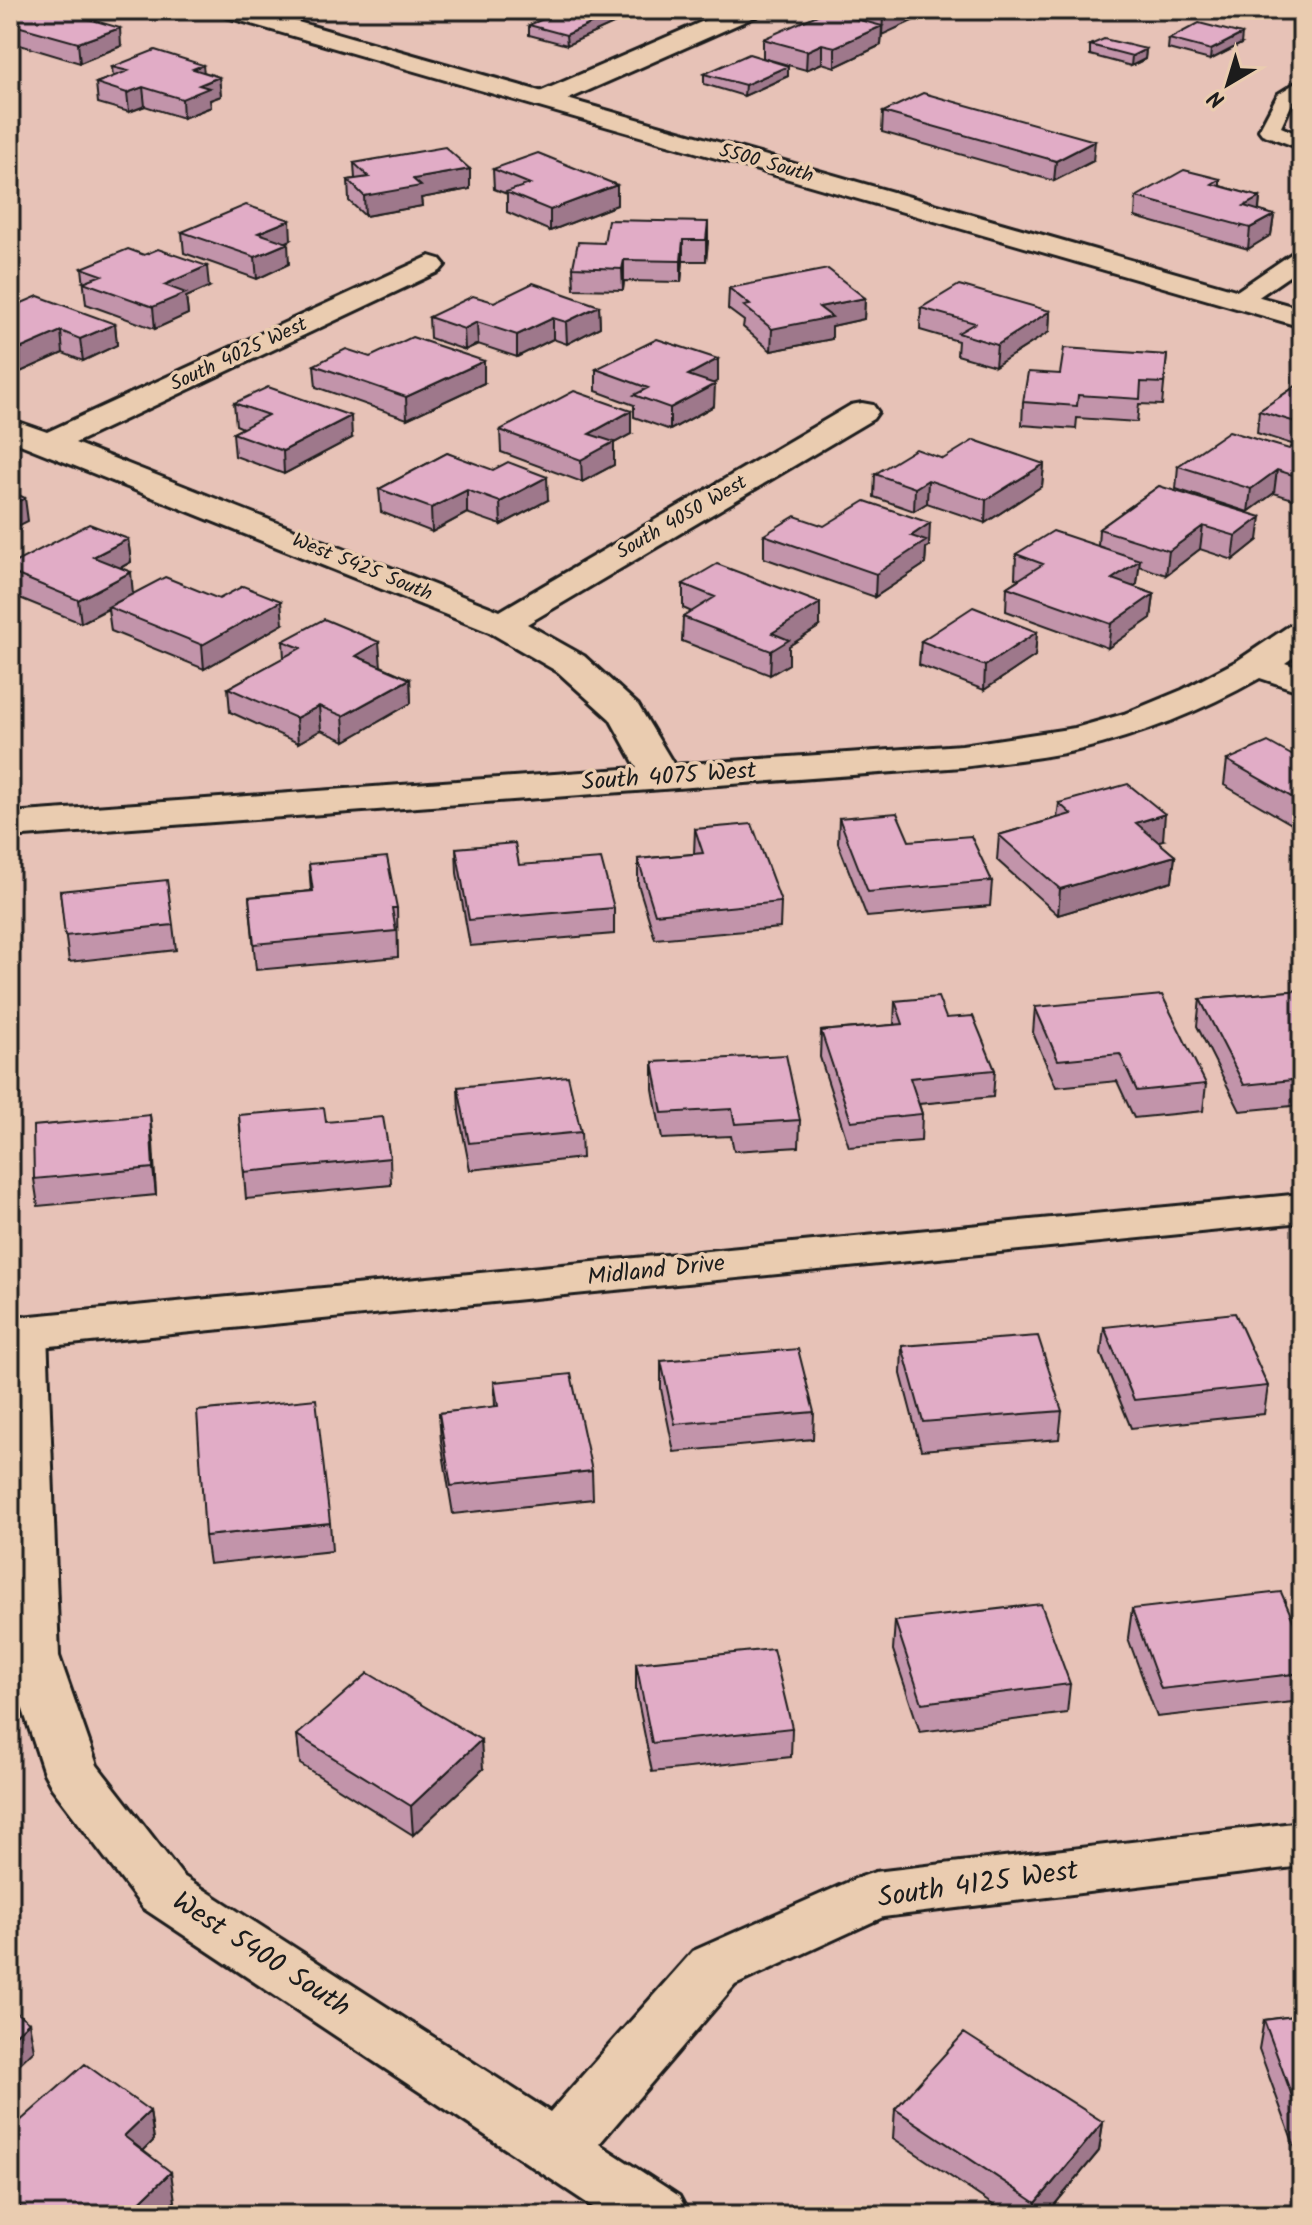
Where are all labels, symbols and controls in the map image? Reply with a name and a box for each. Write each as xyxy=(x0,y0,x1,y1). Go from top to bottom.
north arrow xyxy=(1188,44,1268,124)
text: N xyxy=(1201,80,1233,116)
street label: 5500 South xyxy=(715,135,817,193)
street label: South 4025 West xyxy=(165,309,313,401)
street label: South 4050 West xyxy=(611,467,754,568)
street label: West 5425 South xyxy=(287,525,437,611)
street label: South 4075 West xyxy=(580,751,758,803)
street label: Midland Drive xyxy=(585,1244,727,1298)
street label: South 4125 West xyxy=(875,1848,1082,1921)
street label: West 5400 South xyxy=(163,1880,359,2030)

